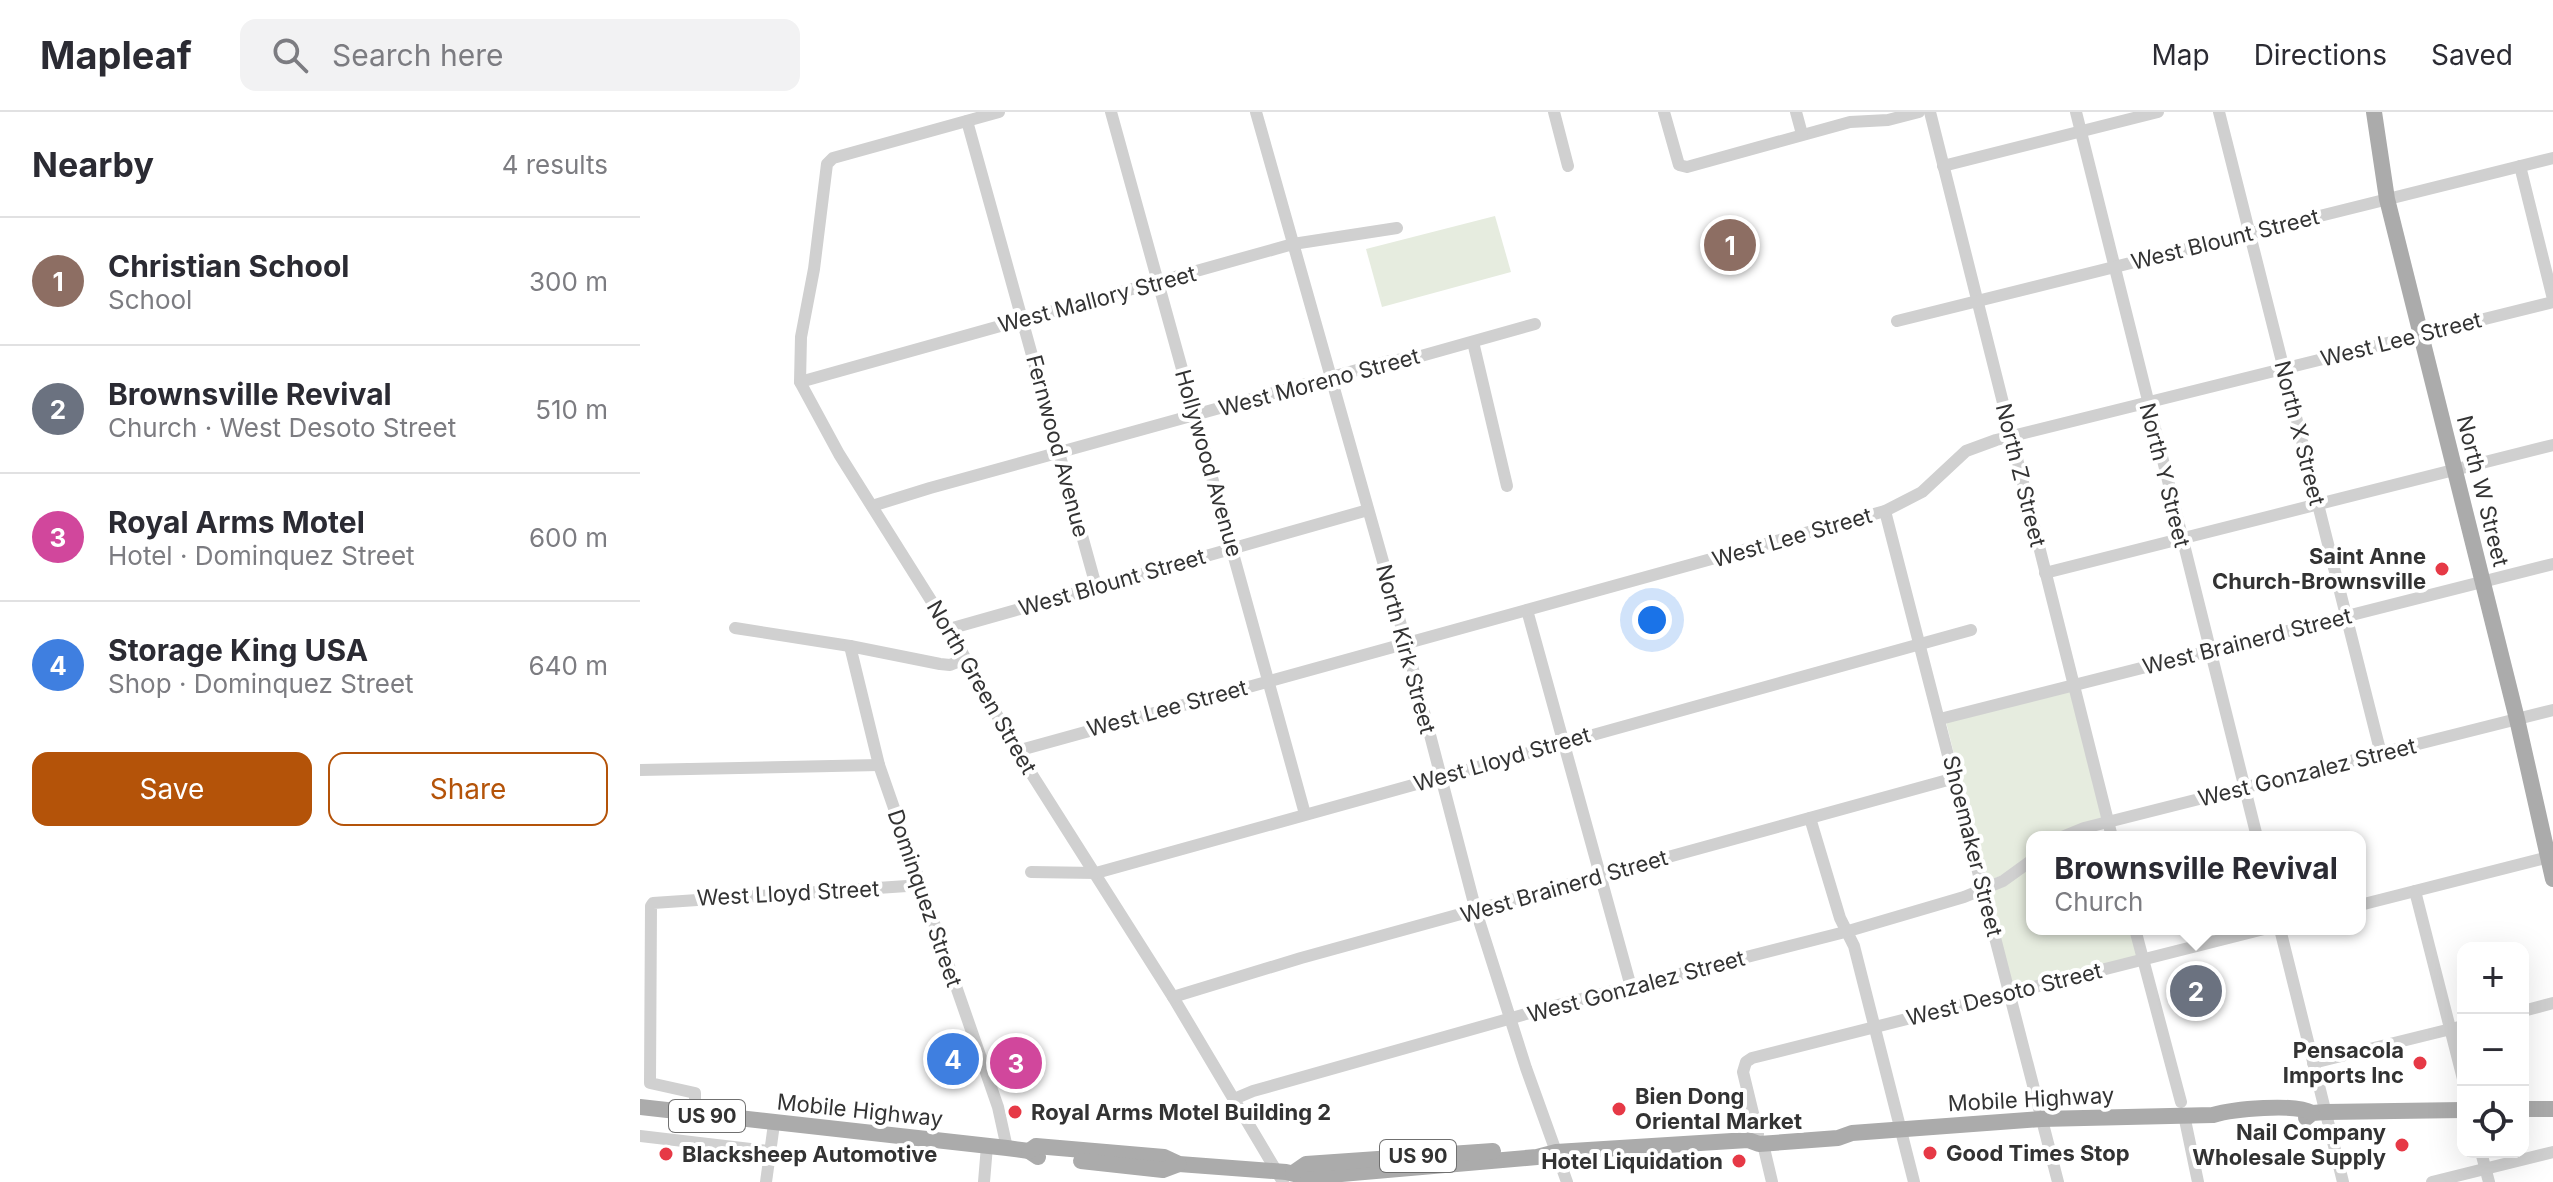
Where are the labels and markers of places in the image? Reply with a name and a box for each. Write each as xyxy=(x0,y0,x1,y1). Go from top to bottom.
pin: 1 xyxy=(1704,215,1756,275)
place label: Saint Anne Church-Brownsville xyxy=(2212,543,2426,594)
marker: Saint Anne Church-Brownsville xyxy=(2433,560,2451,578)
pin: 2 xyxy=(2170,961,2222,1021)
pin: 4 xyxy=(927,1029,979,1089)
pin: 3 xyxy=(990,1033,1042,1093)
place label: Pensacola Imports Inc xyxy=(2283,1037,2404,1088)
marker: Pensacola Imports Inc xyxy=(2411,1054,2429,1072)
place label: Bien Dong Oriental Market xyxy=(1635,1083,1802,1134)
place label: Royal Arms Motel Building 2 xyxy=(1031,1099,1331,1125)
marker: Bien Dong Oriental Market xyxy=(1610,1100,1628,1118)
marker: Royal Arms Motel Building 2 xyxy=(1006,1103,1024,1121)
place label: Nail Company Wholesale Supply xyxy=(2192,1119,2386,1170)
marker: Nail Company Wholesale Supply xyxy=(2393,1136,2411,1154)
place label: Good Times Stop xyxy=(1946,1140,2130,1166)
place label: Blacksheep Automotive xyxy=(682,1141,937,1167)
marker: Good Times Stop xyxy=(1921,1144,1939,1162)
marker: Blacksheep Automotive xyxy=(657,1145,675,1163)
place label: Hotel Liquidation xyxy=(1541,1148,1723,1174)
marker: Hotel Liquidation xyxy=(1730,1152,1748,1170)

